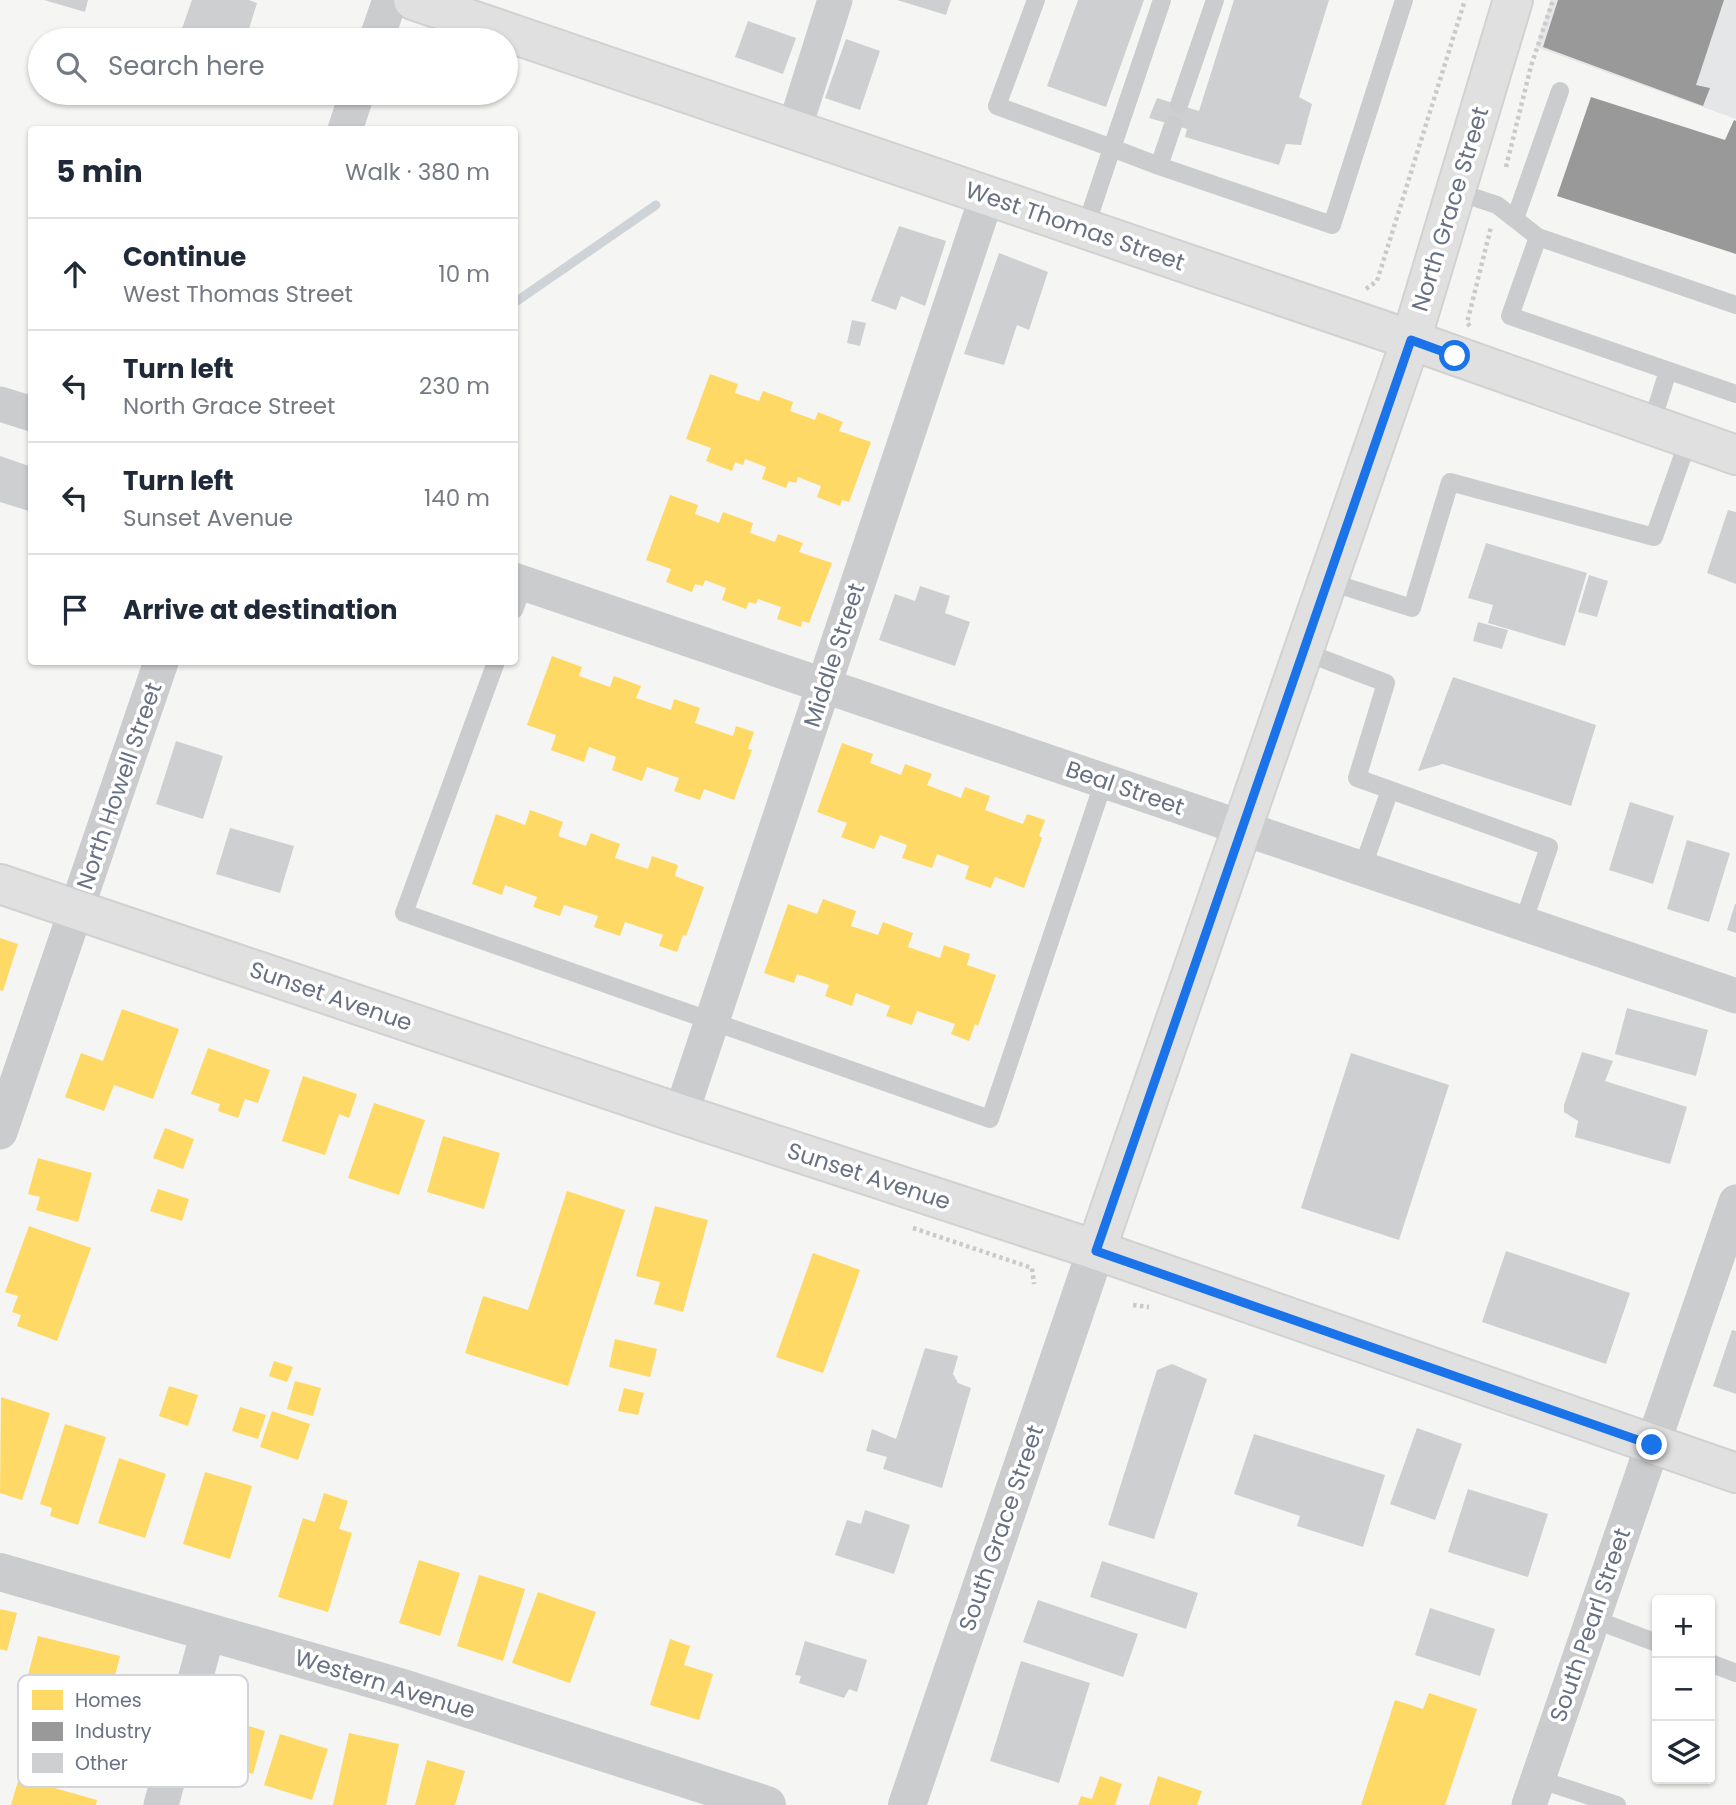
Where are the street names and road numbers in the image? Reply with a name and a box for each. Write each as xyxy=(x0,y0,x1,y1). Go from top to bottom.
street label: North Grace Street xyxy=(1404,103,1496,315)
street label: West Thomas Street xyxy=(961,173,1189,279)
street label: Middle Street xyxy=(796,579,872,731)
street label: North Howell Street xyxy=(69,678,169,894)
street label: Beal Street xyxy=(1062,753,1188,823)
street label: Sunset Avenue xyxy=(245,953,417,1039)
street label: Sunset Avenue xyxy=(783,1135,955,1217)
street label: South Grace Street xyxy=(951,1421,1051,1635)
street label: South Pearl Street xyxy=(1542,1524,1638,1726)
street label: Western Avenue xyxy=(291,1641,479,1727)

